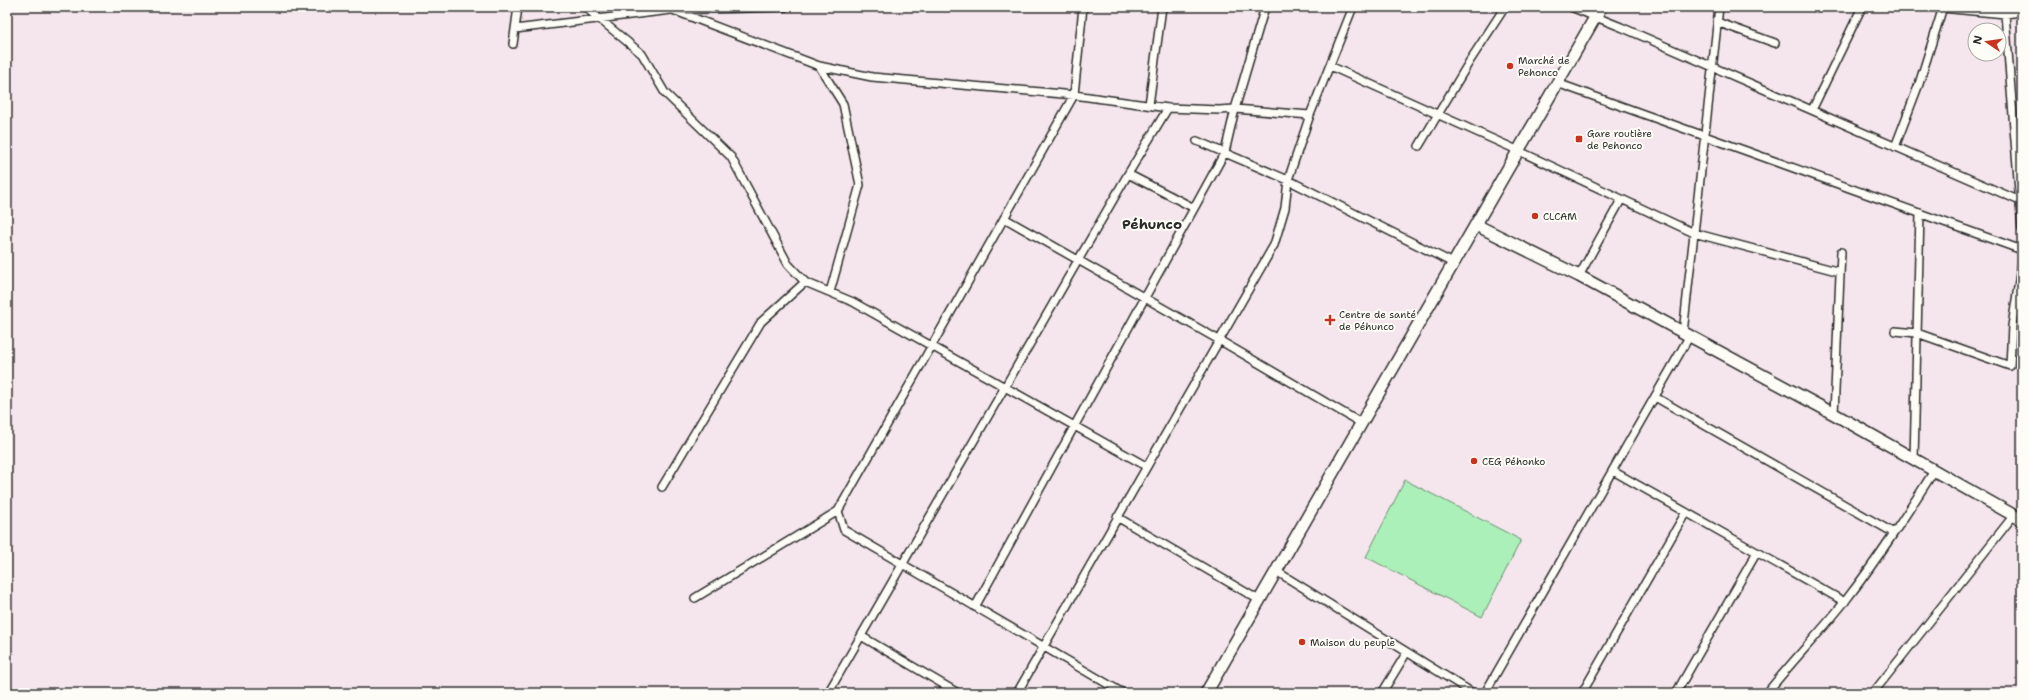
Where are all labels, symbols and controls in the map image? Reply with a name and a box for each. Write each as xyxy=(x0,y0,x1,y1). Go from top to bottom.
north arrow xyxy=(1967,22,2007,62)
text: N xyxy=(1969,34,1986,46)
place label: Marché de Pehonco xyxy=(1518,54,1570,79)
marker: Marché de Pehonco xyxy=(1505,61,1515,71)
place label: Gare routière de Pehonco xyxy=(1587,127,1652,152)
marker: Gare routière de Pehonco xyxy=(1574,134,1584,144)
place label: CLCAM xyxy=(1543,210,1577,223)
marker: CLCAM xyxy=(1530,211,1540,221)
district label: Péhunco xyxy=(1122,215,1182,233)
place label: Centre de santé de Péhunco xyxy=(1339,308,1416,333)
marker: Centre de santé de Péhunco xyxy=(1324,314,1336,326)
place label: CEG Péhonko xyxy=(1482,455,1545,468)
marker: CEG Péhonko xyxy=(1469,456,1479,466)
place label: Maison du peuple xyxy=(1310,636,1396,649)
marker: Maison du peuple xyxy=(1297,637,1307,647)

